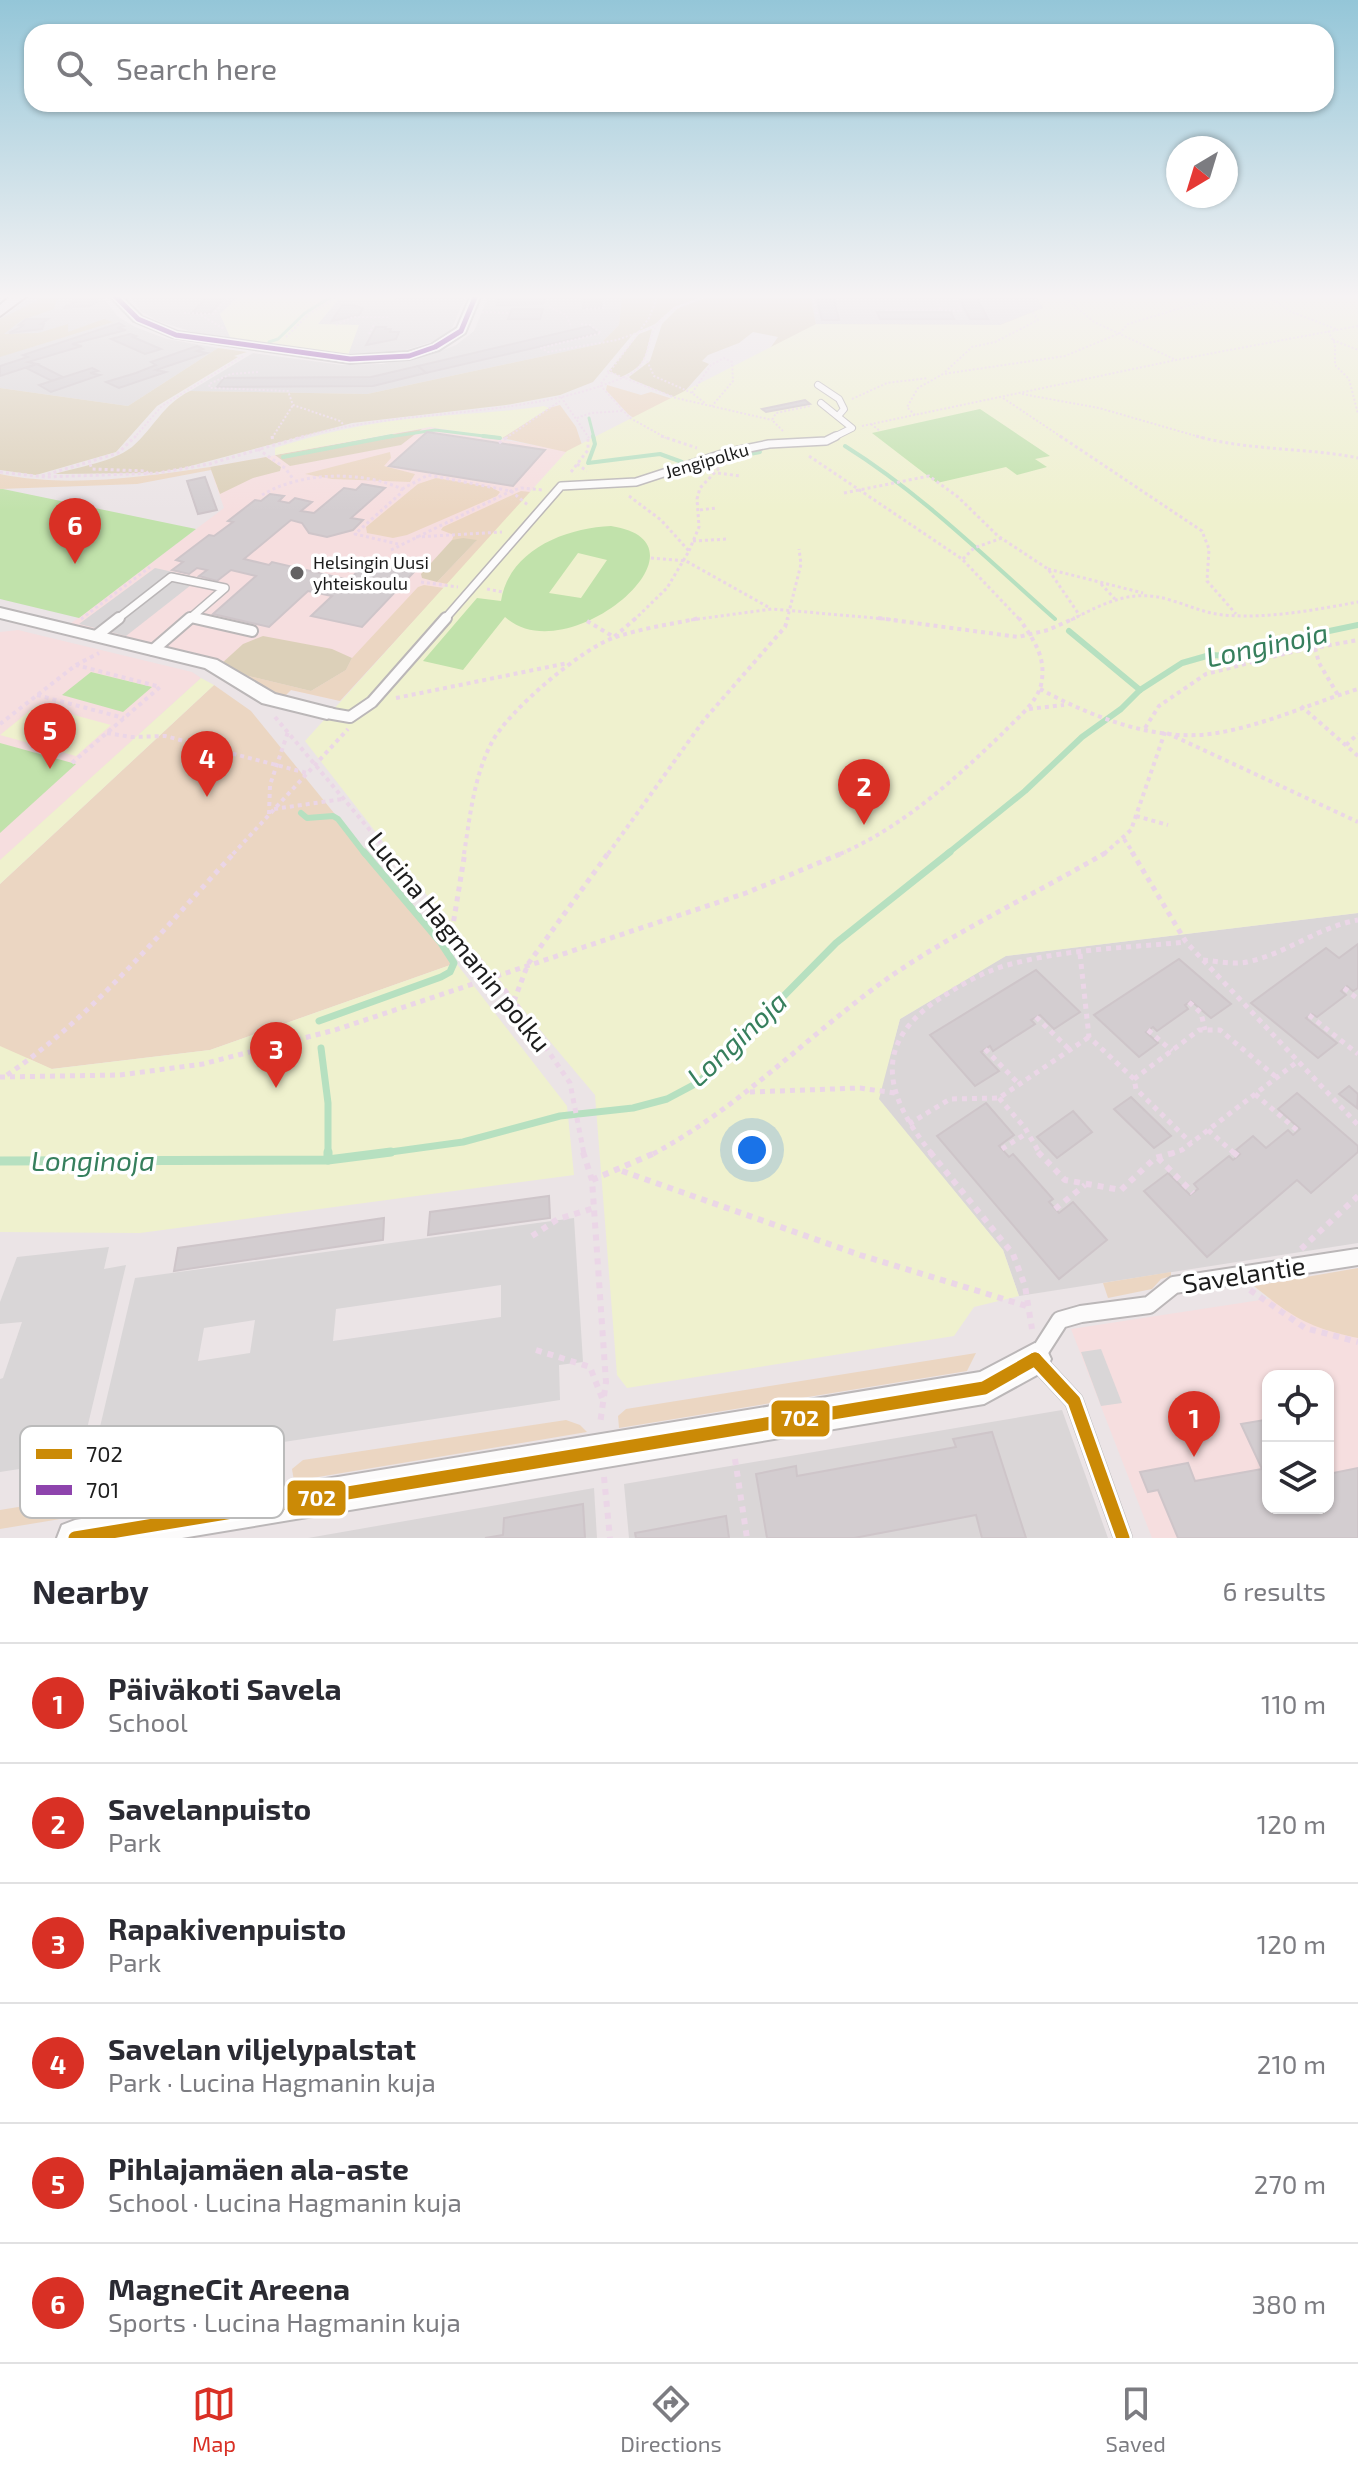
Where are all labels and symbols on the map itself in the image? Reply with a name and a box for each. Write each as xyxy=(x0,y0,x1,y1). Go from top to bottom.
north arrow xyxy=(1166,136,1238,208)
street label: Jengipolku xyxy=(662,438,751,482)
pin: 6 xyxy=(49,498,101,564)
place label: Helsingin Uusi yhteiskoulu xyxy=(313,551,429,594)
marker: Helsingin Uusi yhteiskoulu xyxy=(288,564,306,582)
water label: Longinoja xyxy=(1203,615,1331,674)
pin: 5 xyxy=(24,703,76,769)
pin: 4 xyxy=(181,731,233,797)
pin: 2 xyxy=(838,759,890,825)
street label: Lucina Hagmanin polku xyxy=(362,825,558,1057)
water label: Longinoja xyxy=(679,984,793,1093)
pin: 3 xyxy=(250,1022,302,1088)
your location xyxy=(732,1130,772,1170)
water label: Longinoja xyxy=(31,1143,155,1177)
street label: Savelantie xyxy=(1180,1249,1307,1299)
pin: 1 xyxy=(1168,1391,1220,1457)
line badge: 702 xyxy=(770,1399,831,1438)
text: 702 xyxy=(781,1404,819,1430)
legend xyxy=(20,1426,284,1518)
text: 702 xyxy=(86,1440,123,1466)
text: 701 xyxy=(86,1476,119,1502)
line badge: 702 xyxy=(286,1479,347,1517)
text: 702 xyxy=(298,1484,336,1510)

